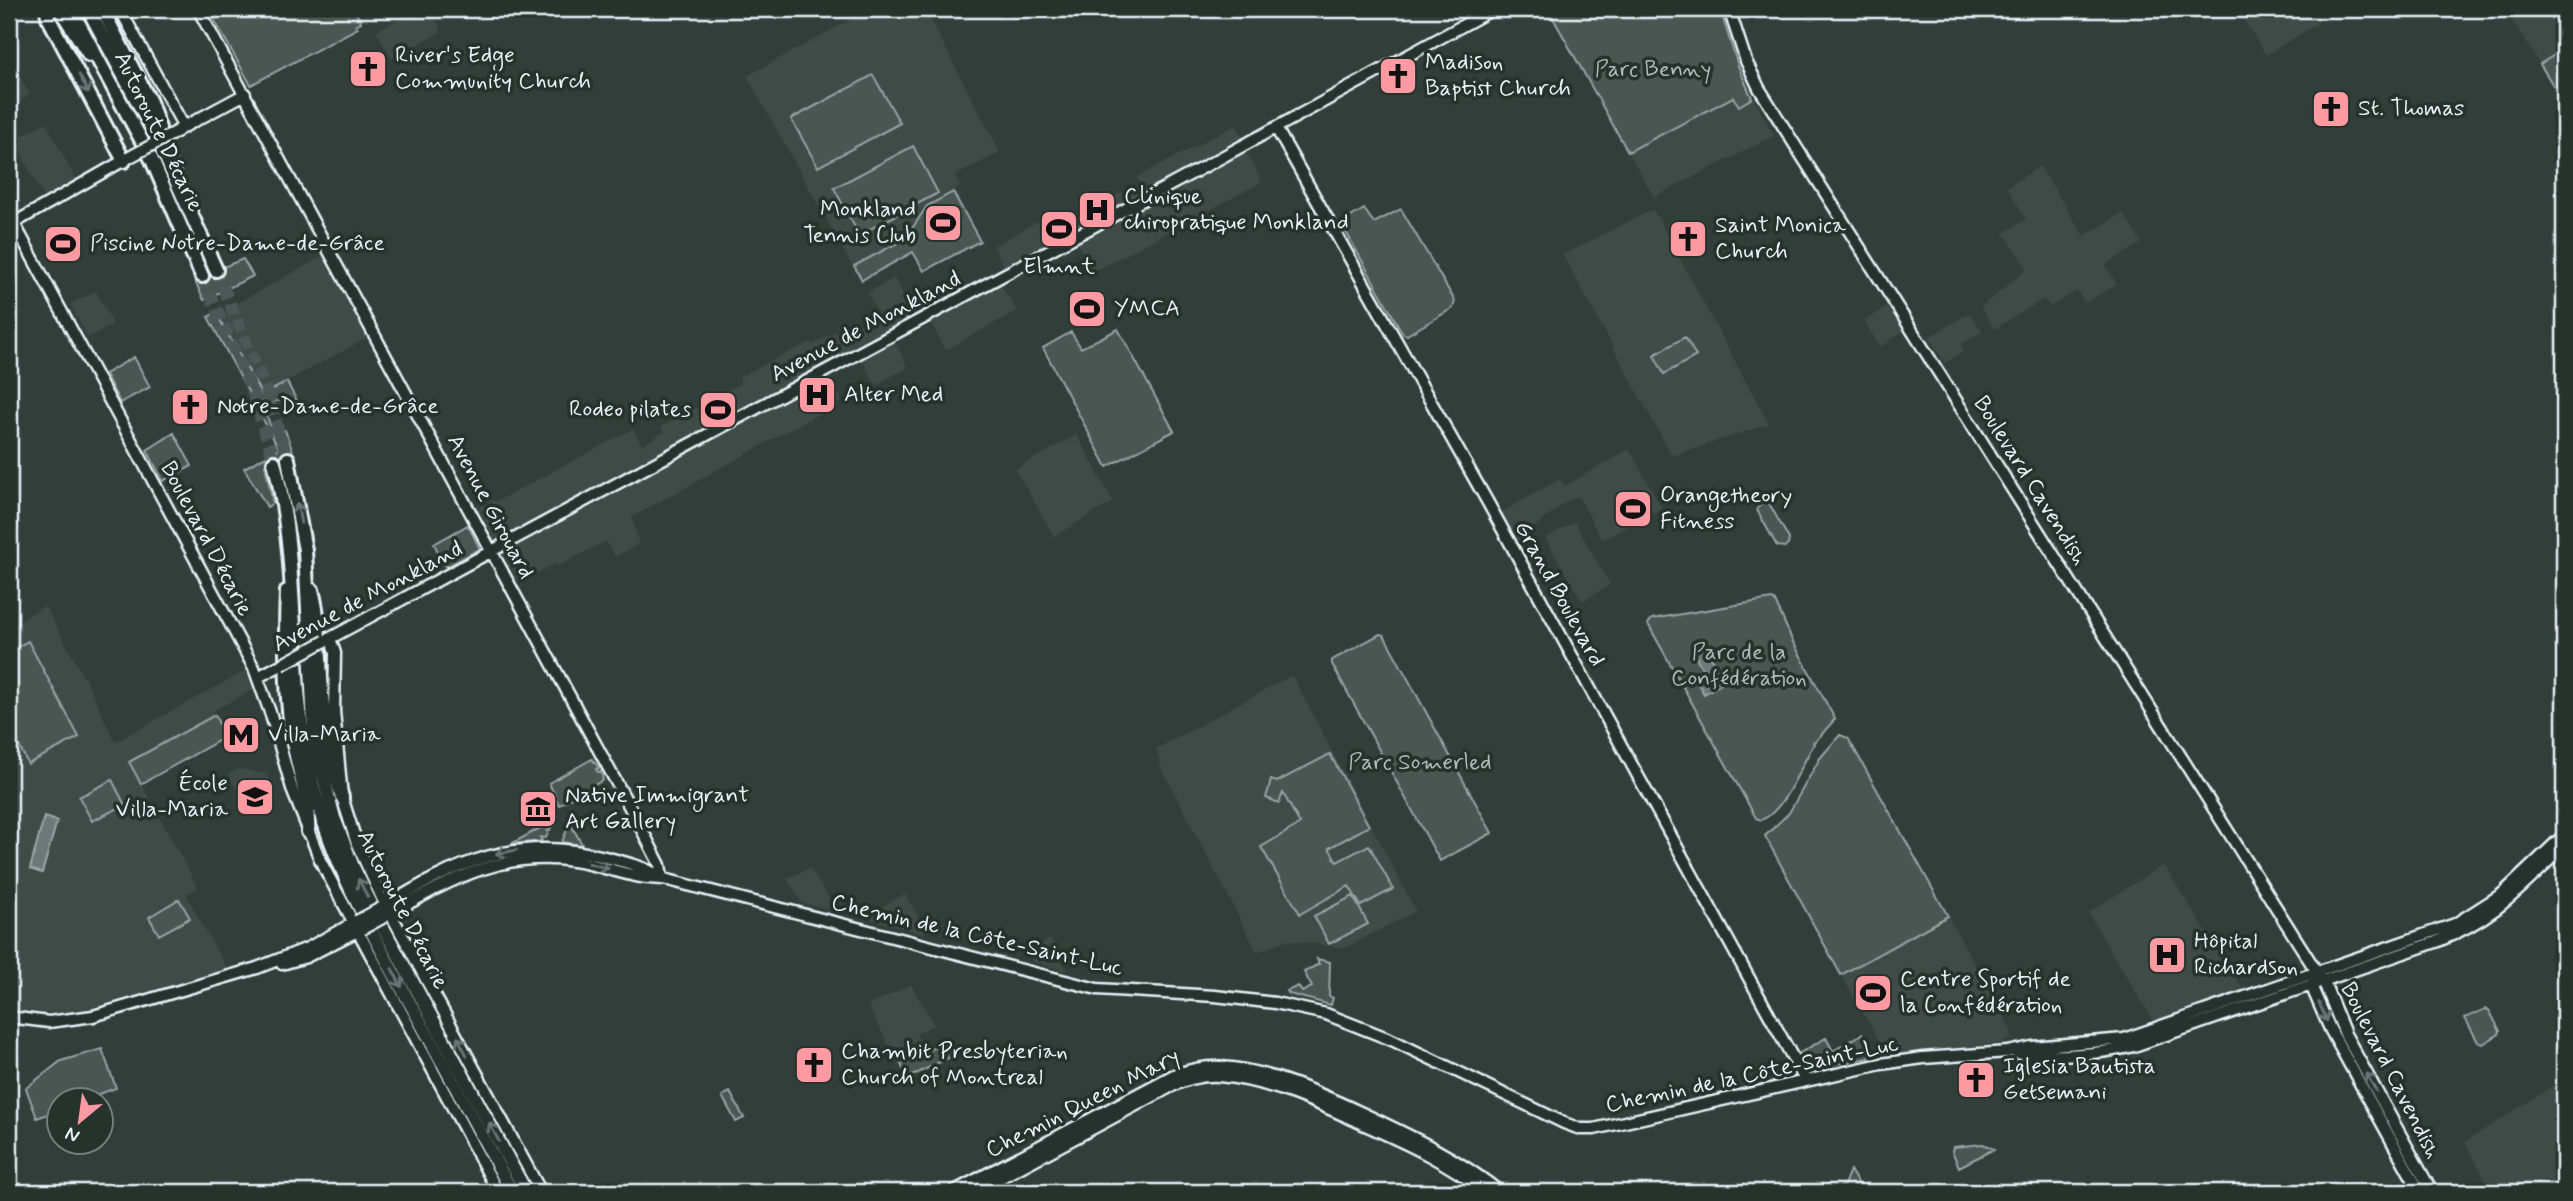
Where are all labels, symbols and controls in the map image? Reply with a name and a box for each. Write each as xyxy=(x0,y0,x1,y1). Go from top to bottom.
place label: River's Edge Community Church xyxy=(395,41,591,97)
street label: Autoroute Décarie xyxy=(106,47,210,217)
church icon: River's Edge Community Church xyxy=(347,48,389,90)
place label: Madison Baptist Church xyxy=(1425,48,1571,104)
church icon: Madison Baptist Church xyxy=(1377,55,1419,97)
park label: Parc Benny xyxy=(1595,55,1711,85)
one-way arrow xyxy=(78,73,92,94)
church icon: St. Thomas xyxy=(2310,88,2352,130)
place label: St. Thomas xyxy=(2358,94,2464,124)
place label: Clinique chiropratique Monkland xyxy=(1124,182,1349,238)
hospital icon: Clinique chiropratique Monkland xyxy=(1076,189,1118,231)
place label: Monkland Tennis Club xyxy=(803,195,916,251)
sports icon: Monkland Tennis Club xyxy=(922,202,964,244)
sports icon: Elmnt xyxy=(1038,208,1080,250)
place label: Saint Monica Church xyxy=(1715,211,1846,267)
church icon: Saint Monica Church xyxy=(1667,218,1709,260)
sports icon: Piscine Notre-Dame-de-Grâce xyxy=(42,223,84,265)
place label: Piscine Notre-Dame-de-Grâce xyxy=(90,229,385,259)
place label: Elmnt xyxy=(1023,252,1095,282)
street label: Avenue de Monkland xyxy=(766,264,966,390)
sports icon: YMCA xyxy=(1066,288,1108,330)
place label: YMCA xyxy=(1114,294,1180,324)
hospital icon: Alter Med xyxy=(796,374,838,416)
place label: Alter Med xyxy=(844,380,943,410)
church icon: Notre-Dame-de-Grâce xyxy=(169,386,211,428)
sports icon: Rodeo pilates xyxy=(697,389,739,431)
street label: Boulevard Cavendish xyxy=(1966,391,2094,571)
place label: Notre-Dame-de-Grâce xyxy=(217,392,439,422)
place label: Rodeo pilates xyxy=(569,395,691,425)
street label: Avenue Girouard xyxy=(439,429,541,585)
street label: Boulevard Décarie xyxy=(153,456,260,622)
place label: Orangetheory Fitness xyxy=(1660,481,1792,537)
sports icon: Orangetheory Fitness xyxy=(1612,488,1654,530)
one-way arrow xyxy=(292,502,306,525)
street label: Grand Boulevard xyxy=(1507,516,1611,672)
street label: Avenue de Monkland xyxy=(268,534,468,660)
park label: Parc de la Confédération xyxy=(1671,638,1807,694)
metro station icon: Villa-Maria xyxy=(220,714,262,756)
place label: Villa-Maria xyxy=(268,720,381,750)
park label: Parc Somerled xyxy=(1348,748,1492,778)
place label: École Villa-Maria xyxy=(115,768,228,825)
school or university icon: École Villa-Maria xyxy=(234,776,276,818)
place label: Native Immigrant Art Gallery xyxy=(565,781,749,837)
museum icon: Native Immigrant Art Gallery xyxy=(517,788,559,830)
street label: Autoroute Décarie xyxy=(349,825,455,995)
one-way arrow xyxy=(495,846,518,859)
one-way arrow xyxy=(588,861,610,874)
one-way arrow xyxy=(356,879,370,899)
street label: Chemin de la Côte-Saint-Luc xyxy=(828,888,1126,984)
place label: Hôpital Richardson xyxy=(2194,927,2298,983)
hospital icon: Hôpital Richardson xyxy=(2146,934,2188,976)
place label: Centre Sportif de la Confédération xyxy=(1900,965,2071,1021)
one-way arrow xyxy=(390,967,404,987)
sports icon: Centre Sportif de la Confédération xyxy=(1852,972,1894,1014)
street label: Boulevard Cavendish xyxy=(2332,977,2448,1165)
one-way arrow xyxy=(2317,1001,2330,1022)
street label: Chemin de la Côte-Saint-Luc xyxy=(1603,1029,1901,1121)
one-way arrow xyxy=(455,1036,468,1057)
place label: Chambit Presbyterian Church of Montreal xyxy=(841,1037,1068,1093)
street label: Chemin Queen Mary xyxy=(981,1042,1185,1166)
church icon: Chambit Presbyterian Church of Montreal xyxy=(793,1044,835,1086)
place label: Iglesia Bautista Getsemani xyxy=(2003,1052,2156,1108)
church icon: Iglesia Bautista Getsemani xyxy=(1955,1059,1997,1101)
one-way arrow xyxy=(2364,1072,2378,1092)
north arrow xyxy=(46,1086,116,1156)
text: N xyxy=(61,1121,84,1149)
one-way arrow xyxy=(487,1122,500,1143)

